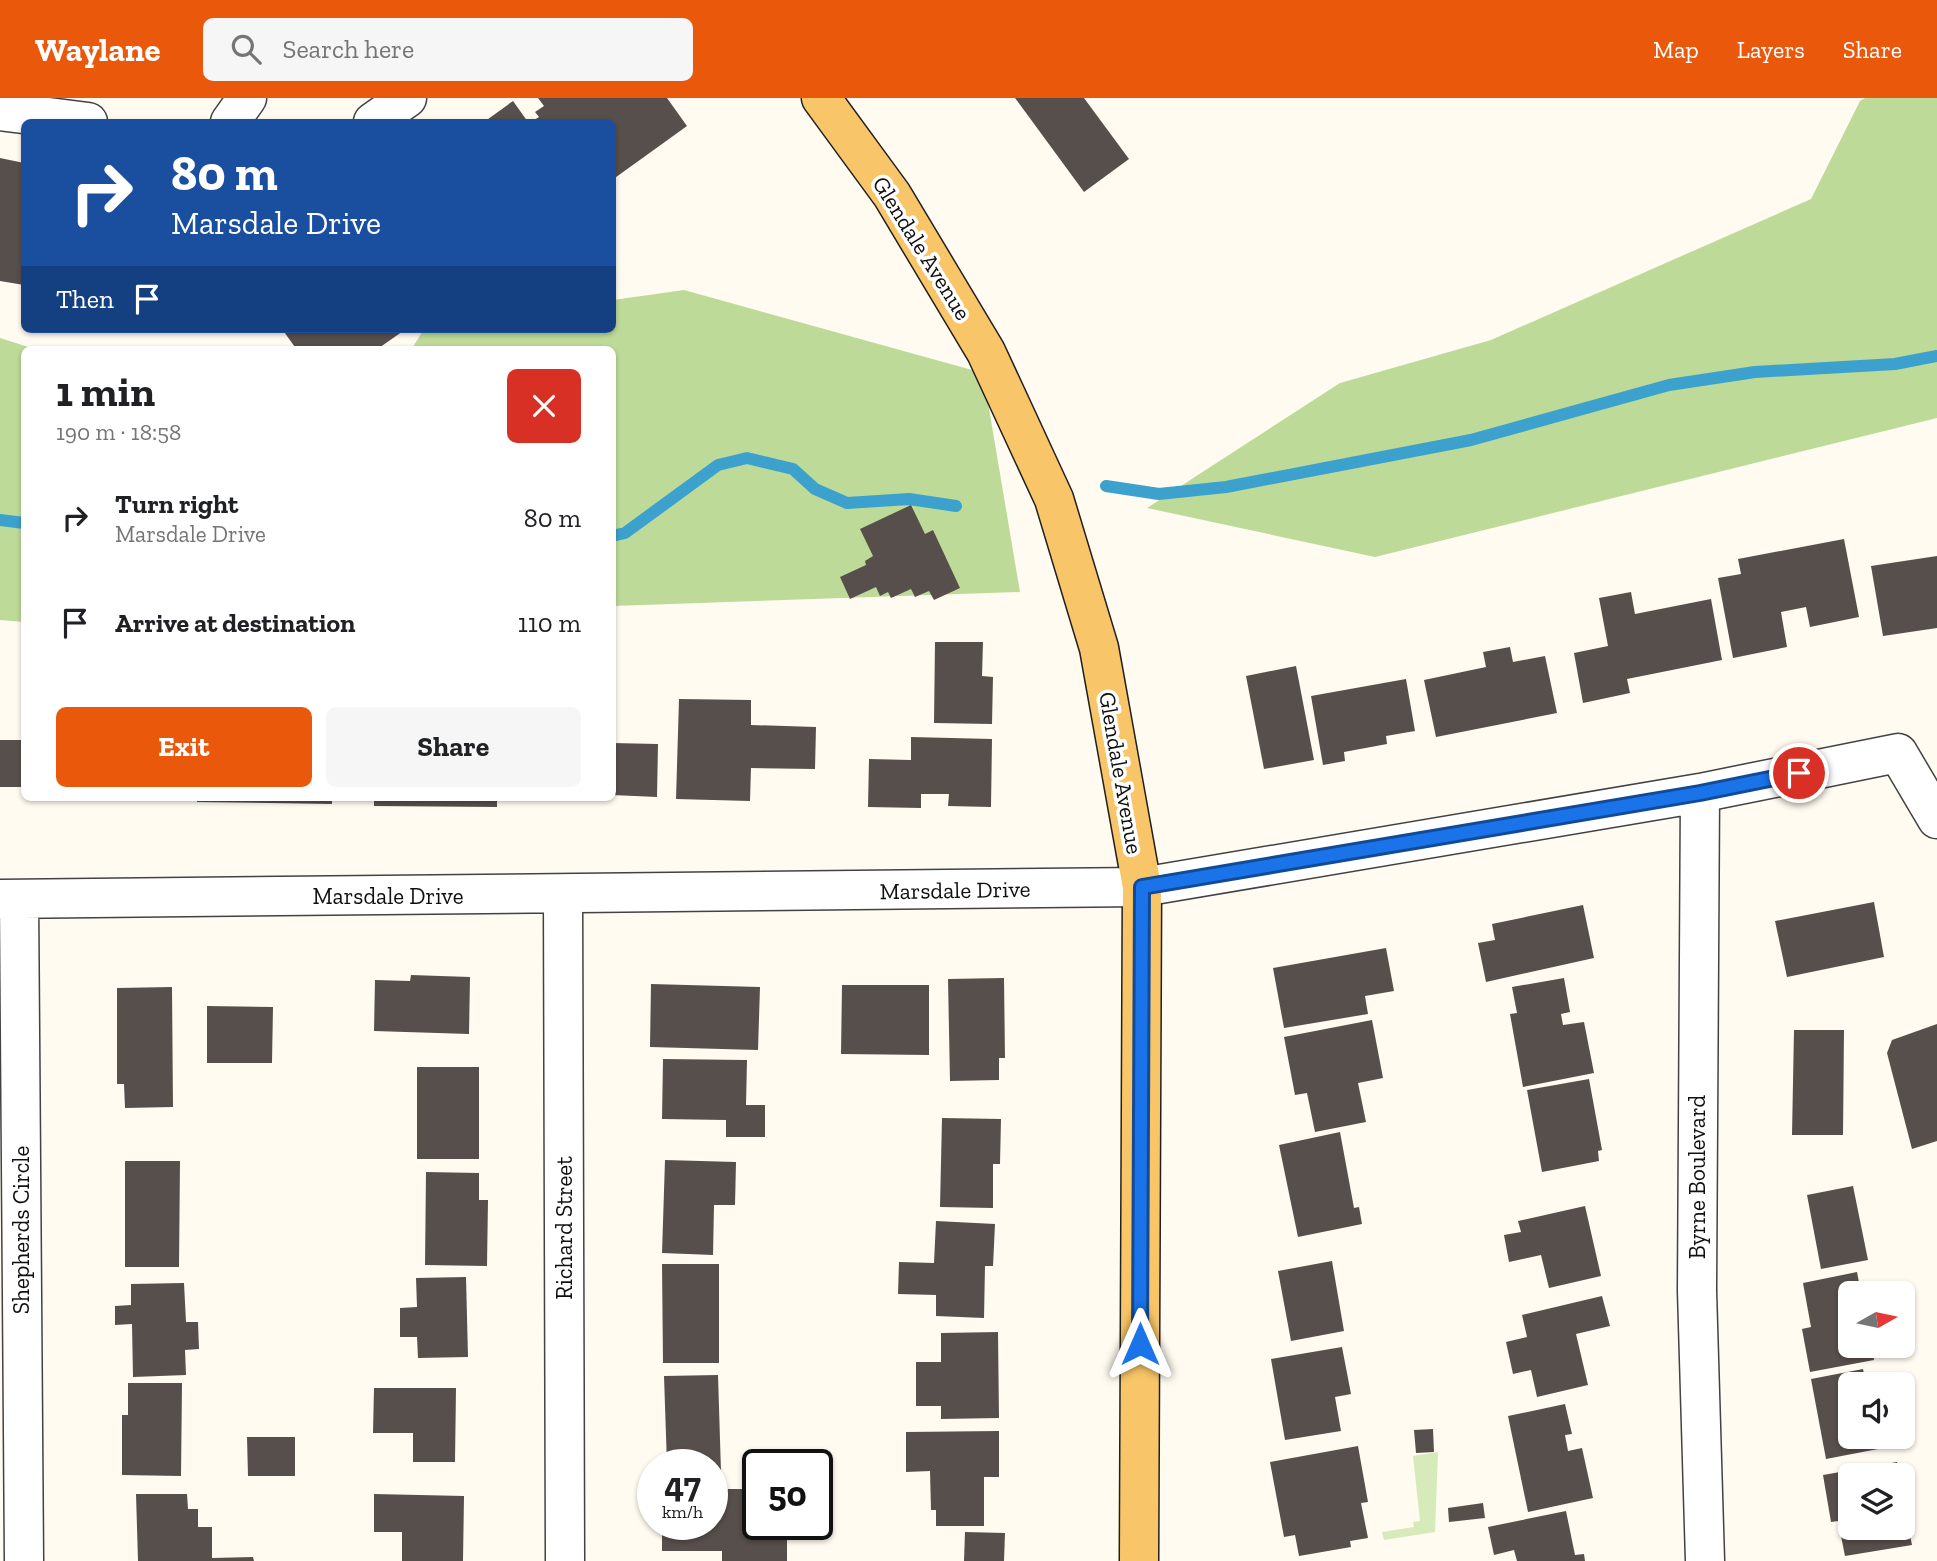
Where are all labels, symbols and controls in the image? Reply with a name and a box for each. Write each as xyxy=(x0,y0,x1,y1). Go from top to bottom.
search box xyxy=(203,18,693,81)
text: Waylane xyxy=(35,30,161,69)
icon: search xyxy=(227,30,265,68)
text: Search here xyxy=(283,33,414,65)
text: Map xyxy=(1653,35,1699,64)
text: Layers xyxy=(1737,35,1805,64)
text: Share xyxy=(1843,35,1902,64)
text: 80 m xyxy=(171,144,278,203)
icon: right xyxy=(56,147,147,238)
street label: Glendale Avenue xyxy=(867,171,977,325)
text: Marsdale Drive xyxy=(171,204,381,242)
icon: arrive xyxy=(128,280,166,318)
text: Then xyxy=(56,283,114,315)
text: 1 min xyxy=(56,366,155,417)
button: close xyxy=(507,369,581,443)
text: 190 m · 18:58 xyxy=(56,418,181,446)
text: Turn right xyxy=(115,488,238,520)
icon: right xyxy=(56,499,94,537)
text: 80 m xyxy=(524,502,581,534)
text: Marsdale Drive xyxy=(115,520,266,548)
icon: arrive xyxy=(56,604,94,642)
text: Arrive at destination xyxy=(115,607,355,639)
text: 110 m xyxy=(518,607,581,639)
street label: Glendale Avenue xyxy=(1093,690,1149,856)
button: Exit xyxy=(56,707,312,787)
button: Share xyxy=(326,707,581,787)
pin xyxy=(1769,743,1829,803)
icon: arrive xyxy=(1780,754,1818,792)
street label: Marsdale Drive xyxy=(879,875,1031,905)
street label: Marsdale Drive xyxy=(313,882,463,910)
street label: Byrne Boulevard xyxy=(1683,1094,1711,1259)
street label: Shepherds Circle xyxy=(7,1146,35,1314)
street label: Richard Street xyxy=(550,1156,578,1300)
north arrow xyxy=(1838,1281,1914,1358)
map controls xyxy=(1838,1281,1915,1540)
position arrow xyxy=(1103,1307,1177,1381)
button: sound xyxy=(1838,1372,1915,1449)
speed limit sign: 50 xyxy=(742,1449,833,1540)
button: layers xyxy=(1838,1463,1915,1540)
text: 47 xyxy=(664,1464,701,1506)
text: km/h xyxy=(662,1501,703,1523)

